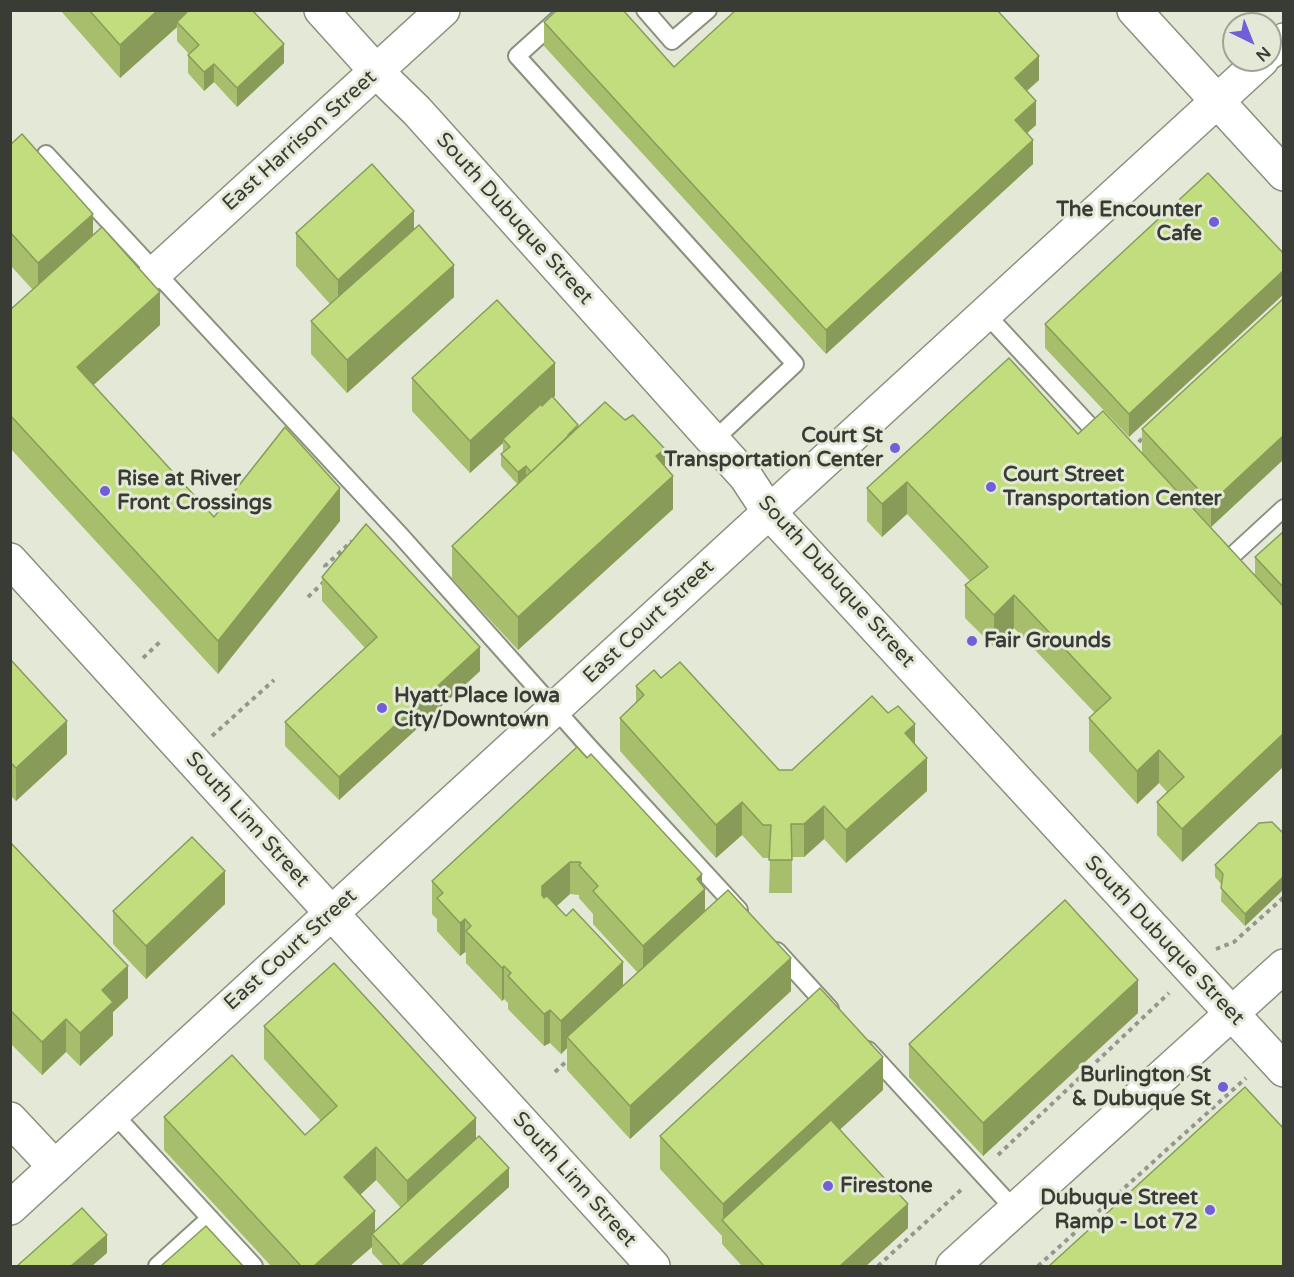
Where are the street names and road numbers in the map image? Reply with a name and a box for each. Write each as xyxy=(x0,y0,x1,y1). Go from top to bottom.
street label: East Harrison Street xyxy=(218,65,382,217)
street label: South Dubuque Street xyxy=(430,128,598,310)
street label: South Dubuque Street xyxy=(752,491,920,673)
street label: East Court Street xyxy=(578,555,720,689)
street label: South Linn Street xyxy=(180,747,314,893)
street label: South Dubuque Street xyxy=(1079,851,1249,1031)
street label: East Court Street xyxy=(219,884,363,1016)
street label: South Linn Street xyxy=(507,1107,641,1253)

